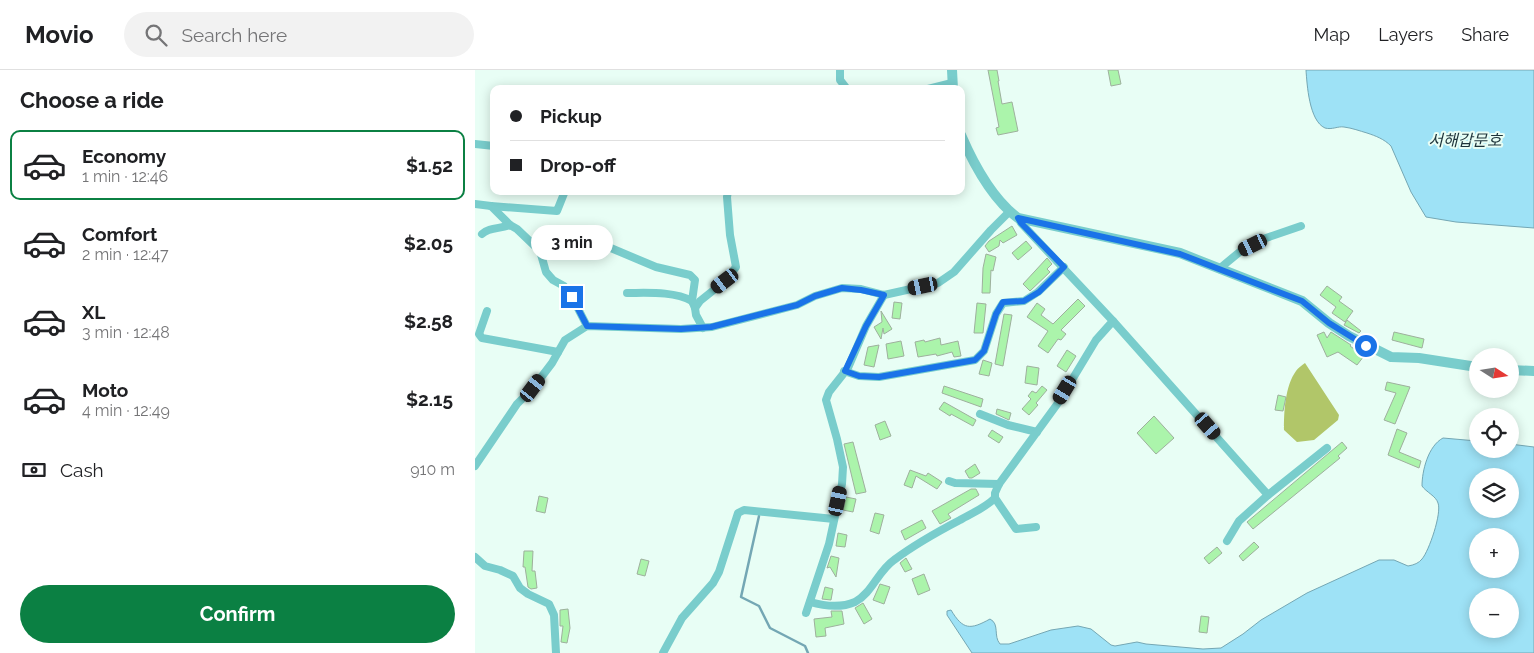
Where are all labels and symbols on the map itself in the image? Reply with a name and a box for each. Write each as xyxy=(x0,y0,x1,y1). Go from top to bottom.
water label: 서해갑문호 xyxy=(1428,131,1503,150)
callout: 3 min xyxy=(531,224,613,260)
car xyxy=(1236,232,1269,258)
car xyxy=(708,266,741,296)
car xyxy=(906,276,939,296)
route end xyxy=(561,286,583,308)
route start xyxy=(1355,335,1377,357)
north arrow xyxy=(1469,348,1519,398)
car xyxy=(517,372,548,404)
car xyxy=(1050,373,1079,407)
car xyxy=(1192,410,1223,442)
car xyxy=(827,485,848,517)

